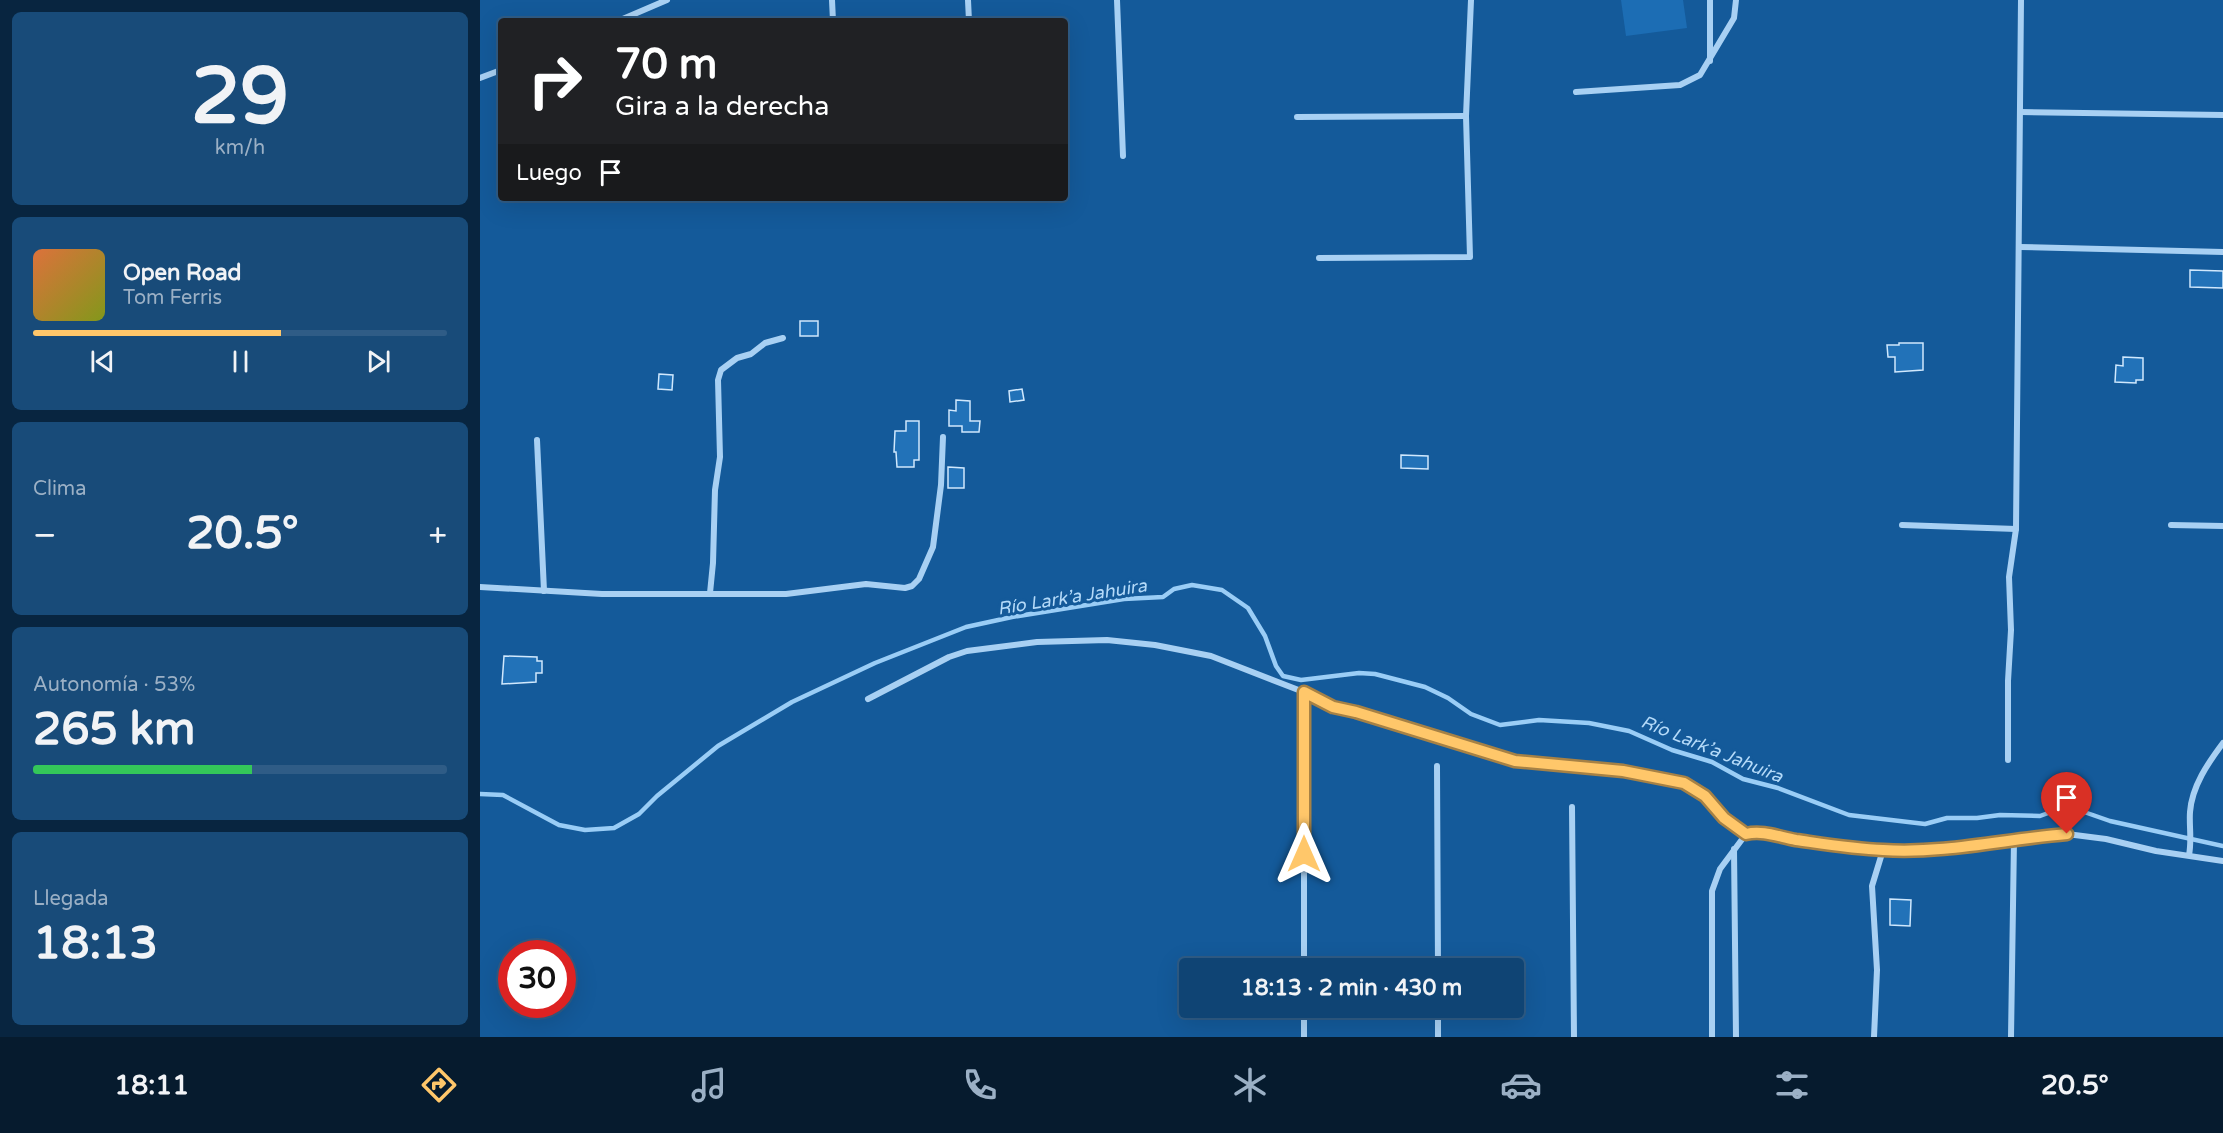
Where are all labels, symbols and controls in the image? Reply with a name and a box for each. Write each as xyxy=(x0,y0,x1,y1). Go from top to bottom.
text: 70 m xyxy=(615,39,717,90)
icon: right xyxy=(516,42,594,120)
text: 29 xyxy=(191,50,289,144)
text: Gira a la derecha xyxy=(615,90,829,123)
text: km/h xyxy=(215,136,265,160)
icon: arrive xyxy=(594,156,627,189)
text: Luego xyxy=(516,160,582,186)
text: Open Road xyxy=(123,260,241,286)
text: Tom Ferris xyxy=(123,286,222,310)
icon: previous xyxy=(86,345,119,378)
icon: pause xyxy=(224,345,257,378)
icon: next xyxy=(362,345,395,378)
text: Clima xyxy=(33,477,86,501)
text: 20.5° xyxy=(186,507,299,561)
text: − xyxy=(33,516,57,555)
text: + xyxy=(428,516,447,555)
water label: Río Lark’a Jahuira xyxy=(996,574,1149,620)
text: Autonomía · 53% xyxy=(33,673,195,697)
text: 265 km xyxy=(33,703,195,757)
water label: Río Lark’a Jahuira xyxy=(1638,711,1787,788)
pin xyxy=(2041,772,2092,834)
icon: arrive xyxy=(2050,781,2083,814)
position arrow xyxy=(1272,822,1336,886)
text: Llegada xyxy=(33,887,109,911)
text: 18:13 xyxy=(33,917,158,971)
speed limit sign: 30 xyxy=(498,940,576,1018)
text: 18:13 · 2 min · 430 m xyxy=(1241,975,1462,1001)
icon: directions xyxy=(418,1064,460,1106)
icon: music xyxy=(688,1064,730,1106)
icon: phone xyxy=(959,1064,1001,1106)
icon: climate xyxy=(1229,1064,1271,1106)
icon: car xyxy=(1500,1064,1542,1106)
icon: filters xyxy=(1771,1064,1813,1106)
text: 18:11 xyxy=(114,1069,189,1102)
text: 20.5° xyxy=(2041,1069,2109,1102)

